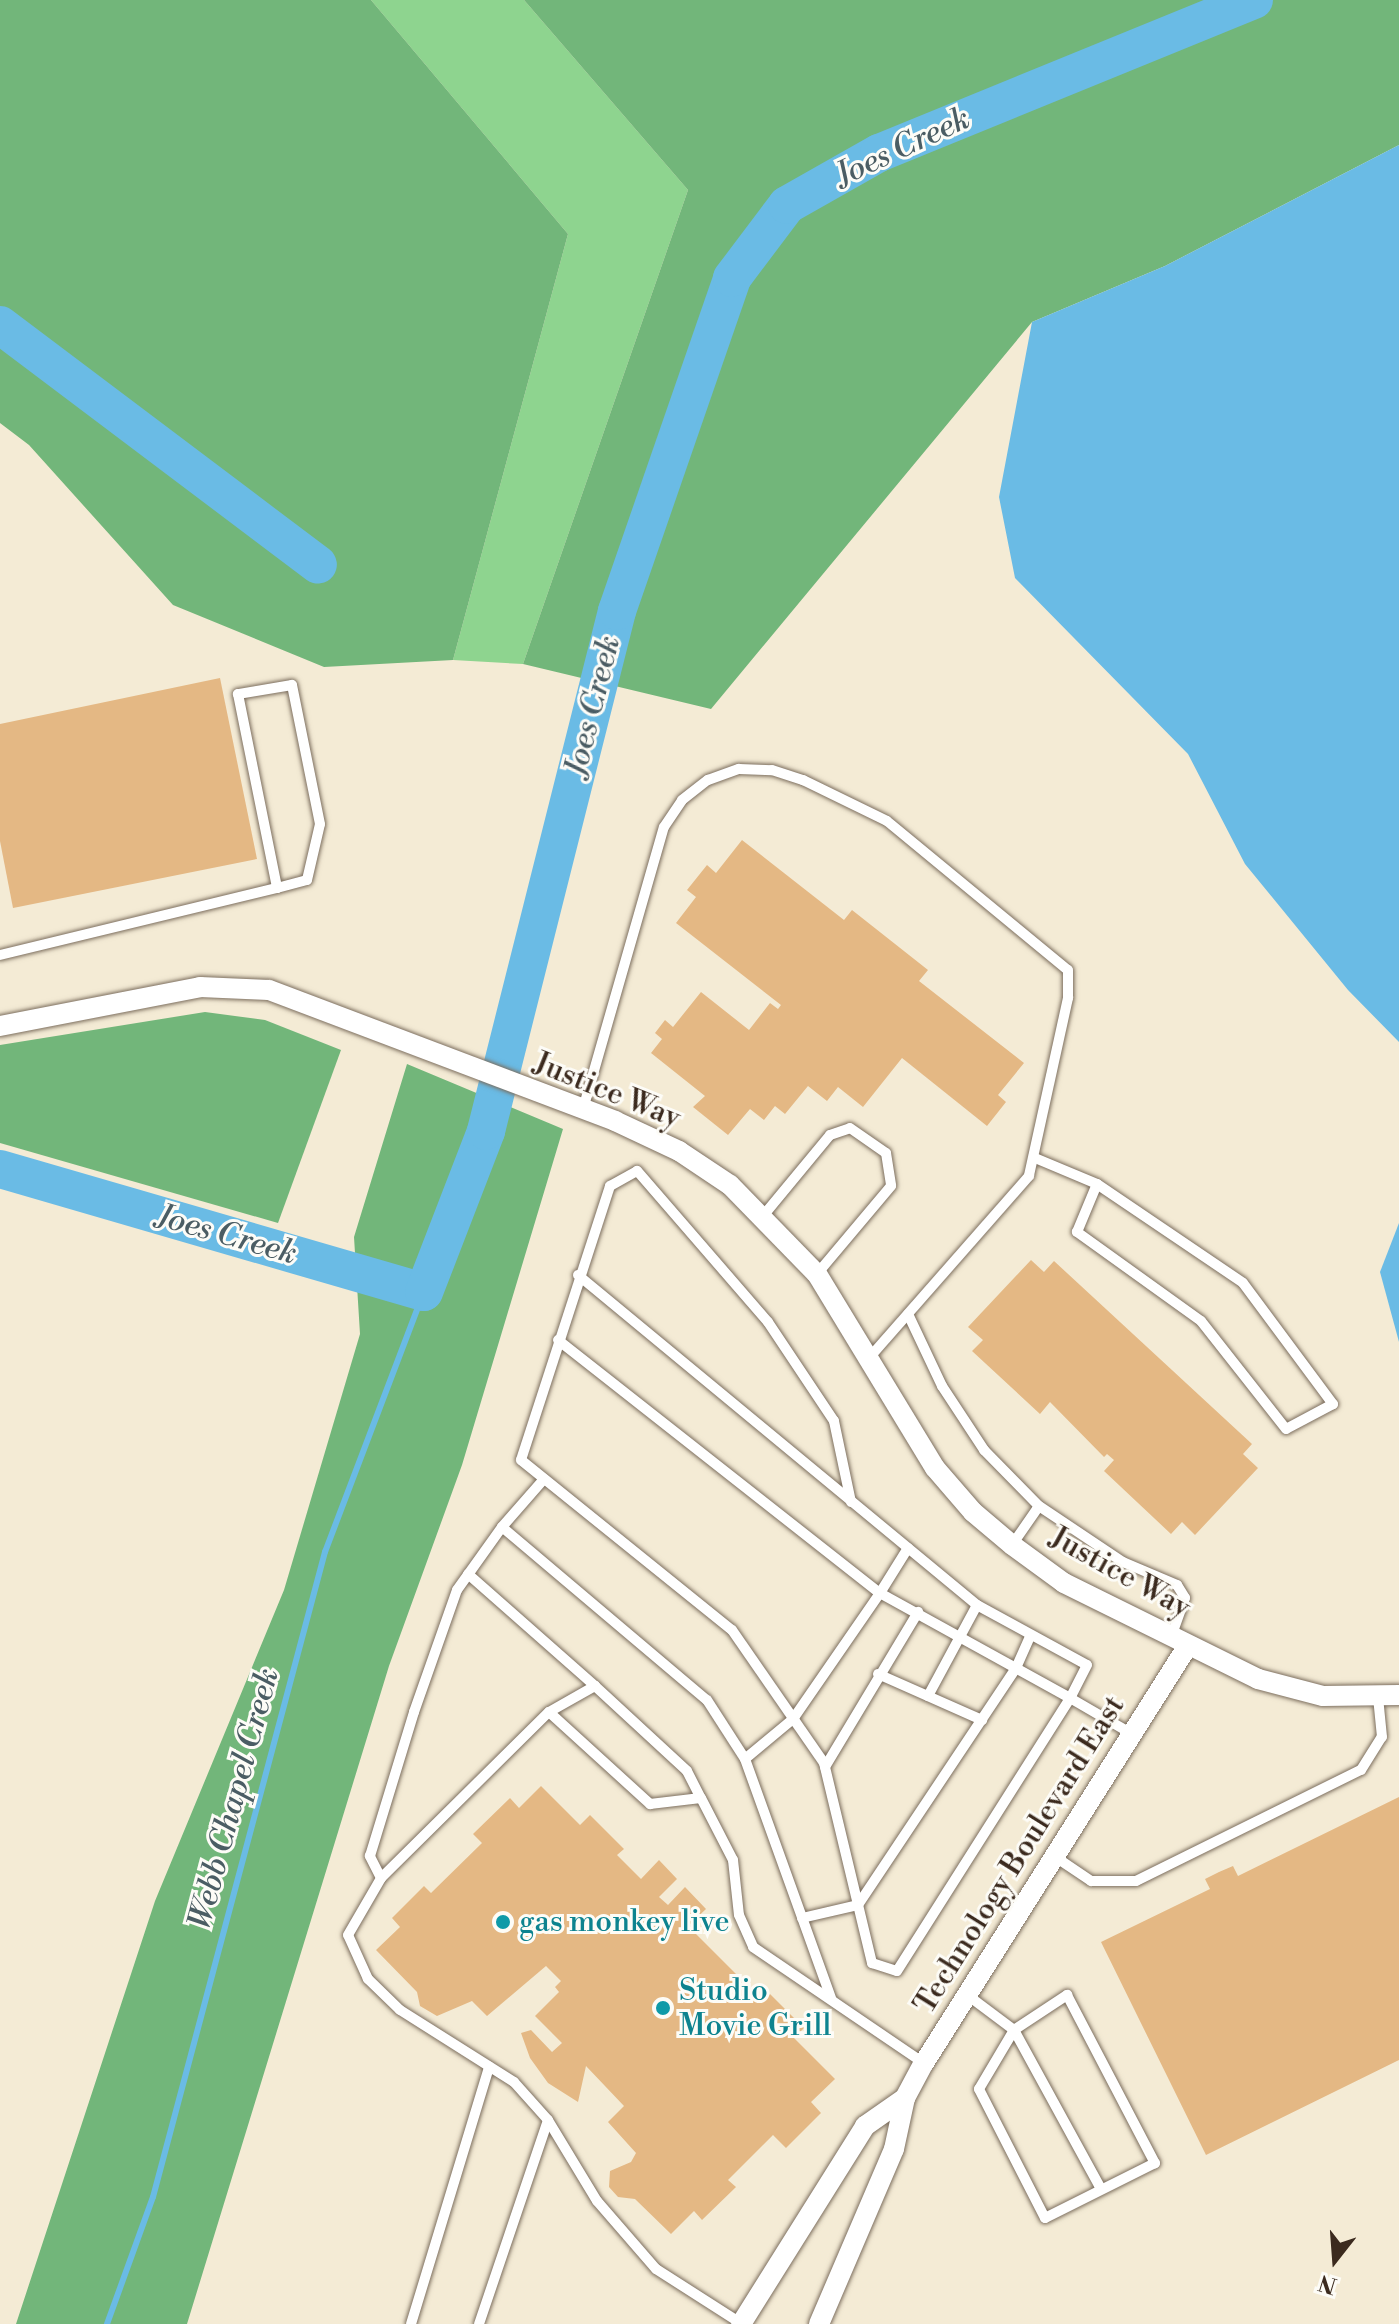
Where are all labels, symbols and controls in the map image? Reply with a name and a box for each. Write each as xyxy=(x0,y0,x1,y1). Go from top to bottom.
water label: Joes Creek xyxy=(830,99,976,195)
water label: Joes Creek xyxy=(557,632,629,780)
street label: Justice Way xyxy=(528,1045,686,1137)
water label: Joes Creek xyxy=(153,1197,301,1273)
street label: Justice Way xyxy=(1043,1520,1197,1626)
water label: Webb Chapel Creek xyxy=(181,1664,287,1934)
street label: Technology Boulevard East xyxy=(907,1689,1133,2021)
place label: gas monkey live xyxy=(519,1904,730,1940)
marker: gas monkey live xyxy=(494,1913,512,1931)
place label: Studio Movie Grill xyxy=(679,1973,831,2044)
marker: Studio Movie Grill xyxy=(654,1999,672,2017)
north arrow xyxy=(1295,2220,1375,2300)
text: N xyxy=(1316,2268,1340,2299)

